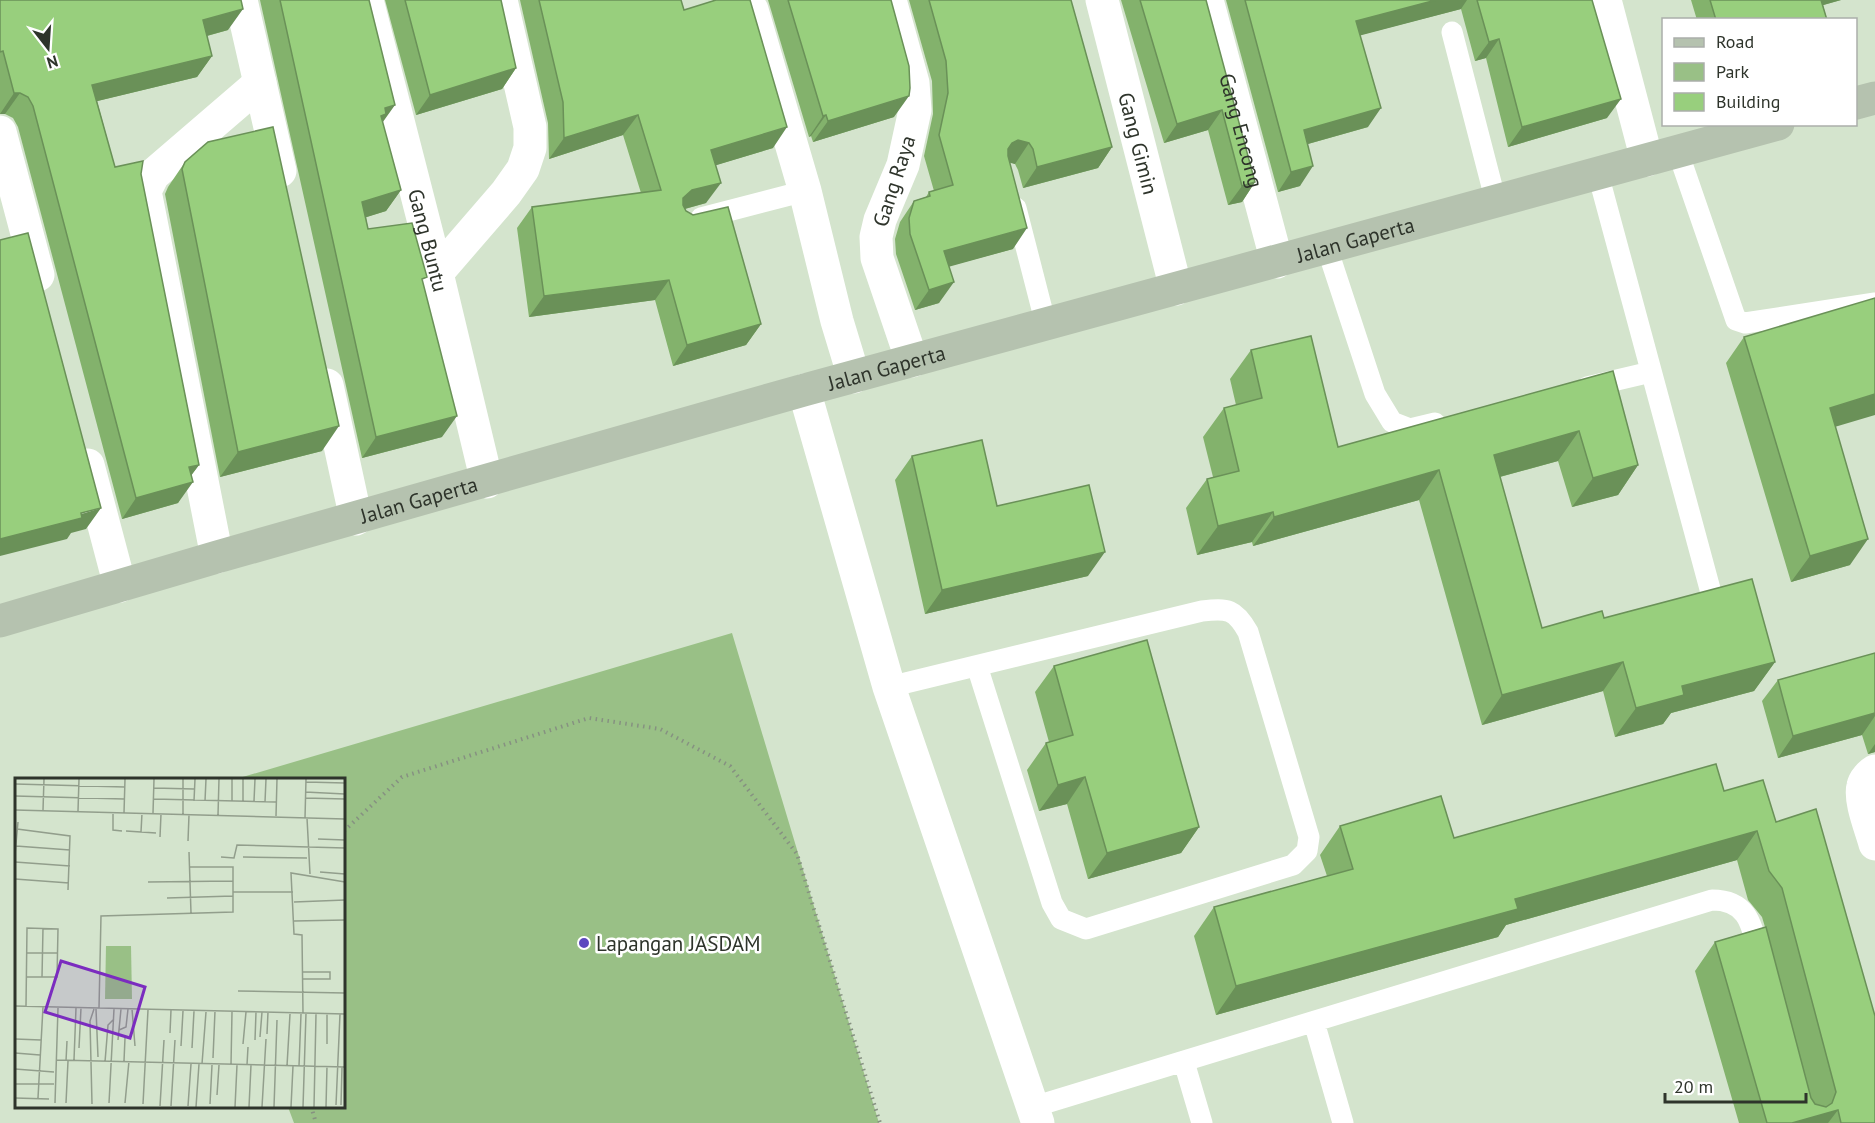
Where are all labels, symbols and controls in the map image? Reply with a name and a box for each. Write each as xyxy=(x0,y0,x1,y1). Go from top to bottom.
north arrow xyxy=(18,18,78,78)
legend xyxy=(1662,18,1857,126)
text: Road xyxy=(1716,30,1754,53)
text: N xyxy=(44,51,60,73)
text: Park xyxy=(1716,60,1749,83)
street label: Gang Encong xyxy=(1214,70,1270,191)
street label: Gang Gimin xyxy=(1113,89,1165,197)
text: Building xyxy=(1716,90,1780,113)
street label: Gang Raya xyxy=(867,132,921,230)
street label: Gang Buntu xyxy=(402,186,454,294)
street label: Jalan Gaperta xyxy=(1292,211,1417,269)
street label: Jalan Gaperta xyxy=(824,339,948,397)
street label: Jalan Gaperta xyxy=(356,470,481,529)
inset map xyxy=(15,778,345,1108)
place label: Lapangan JASDAM xyxy=(596,930,761,957)
marker: Lapangan JASDAM xyxy=(577,936,591,950)
scale bar xyxy=(1665,1066,1806,1104)
text: 20 m xyxy=(1674,1075,1713,1098)

